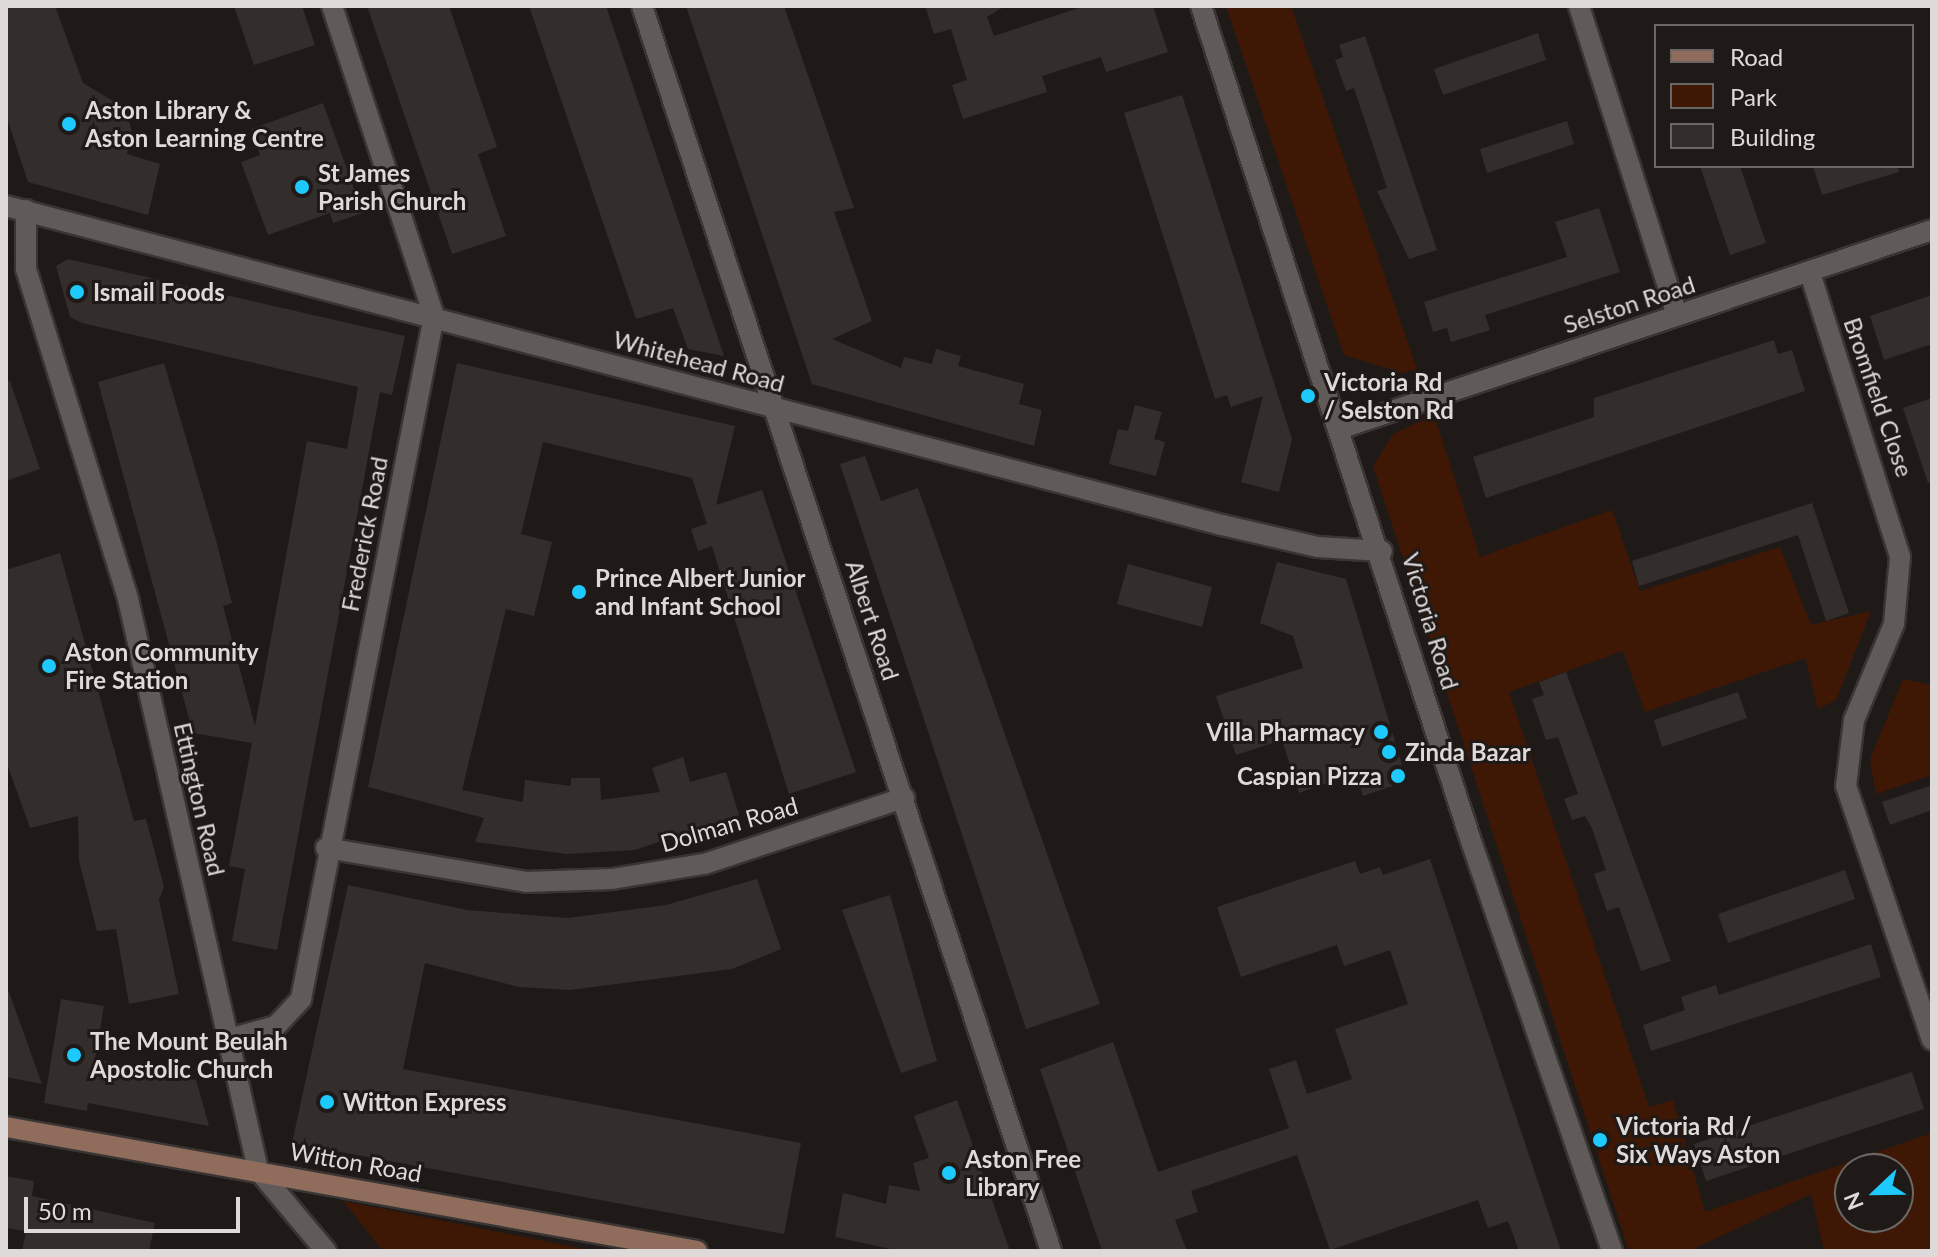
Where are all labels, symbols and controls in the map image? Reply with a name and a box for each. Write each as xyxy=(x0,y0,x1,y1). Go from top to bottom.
legend xyxy=(1654,24,1914,168)
text: Road xyxy=(1730,42,1783,71)
text: Park xyxy=(1730,82,1777,111)
place label: Aston Library & Aston Learning Centre xyxy=(85,96,324,152)
marker: Aston Library & Aston Learning Centre xyxy=(60,115,78,133)
text: Building xyxy=(1730,122,1815,151)
place label: St James Parish Church xyxy=(318,159,466,215)
marker: St James Parish Church xyxy=(293,178,311,196)
street label: Selston Road xyxy=(1560,269,1698,339)
place label: Ismail Foods xyxy=(93,278,225,306)
marker: Ismail Foods xyxy=(68,283,86,301)
street label: Bromfield Close xyxy=(1838,314,1920,480)
street label: Whitehead Road xyxy=(610,324,788,398)
place label: Victoria Rd / Selston Rd xyxy=(1324,368,1454,424)
marker: Victoria Rd / Selston Rd xyxy=(1299,387,1317,405)
street label: Frederick Road xyxy=(335,454,393,614)
street label: Victoria Road xyxy=(1397,549,1465,693)
street label: Albert Road xyxy=(840,556,906,684)
place label: Prince Albert Junior and Infant School xyxy=(595,564,807,620)
marker: Prince Albert Junior and Infant School xyxy=(570,583,588,601)
place label: Aston Community Fire Station xyxy=(65,638,259,694)
marker: Aston Community Fire Station xyxy=(40,657,58,675)
place label: Villa Pharmacy xyxy=(1206,718,1365,746)
street label: Ettington Road xyxy=(168,720,232,878)
marker: Villa Pharmacy xyxy=(1372,723,1390,741)
place label: Zinda Bazar xyxy=(1405,738,1531,766)
marker: Zinda Bazar xyxy=(1380,743,1398,761)
place label: Caspian Pizza xyxy=(1237,762,1382,790)
marker: Caspian Pizza xyxy=(1389,767,1407,785)
street label: Dolman Road xyxy=(657,791,801,857)
place label: The Mount Beulah Apostolic Church xyxy=(90,1027,288,1083)
marker: The Mount Beulah Apostolic Church xyxy=(65,1046,83,1064)
place label: Witton Express xyxy=(343,1088,507,1116)
marker: Witton Express xyxy=(318,1093,336,1111)
place label: Victoria Rd / Six Ways Aston xyxy=(1616,1112,1781,1168)
marker: Victoria Rd / Six Ways Aston xyxy=(1591,1131,1609,1149)
street label: Witton Road xyxy=(288,1136,424,1188)
place label: Aston Free Library xyxy=(965,1145,1081,1201)
north arrow xyxy=(1834,1153,1914,1233)
marker: Aston Free Library xyxy=(940,1164,958,1182)
scale bar xyxy=(28,1181,244,1231)
text: N xyxy=(1837,1189,1869,1214)
text: 50 m xyxy=(38,1196,92,1225)

